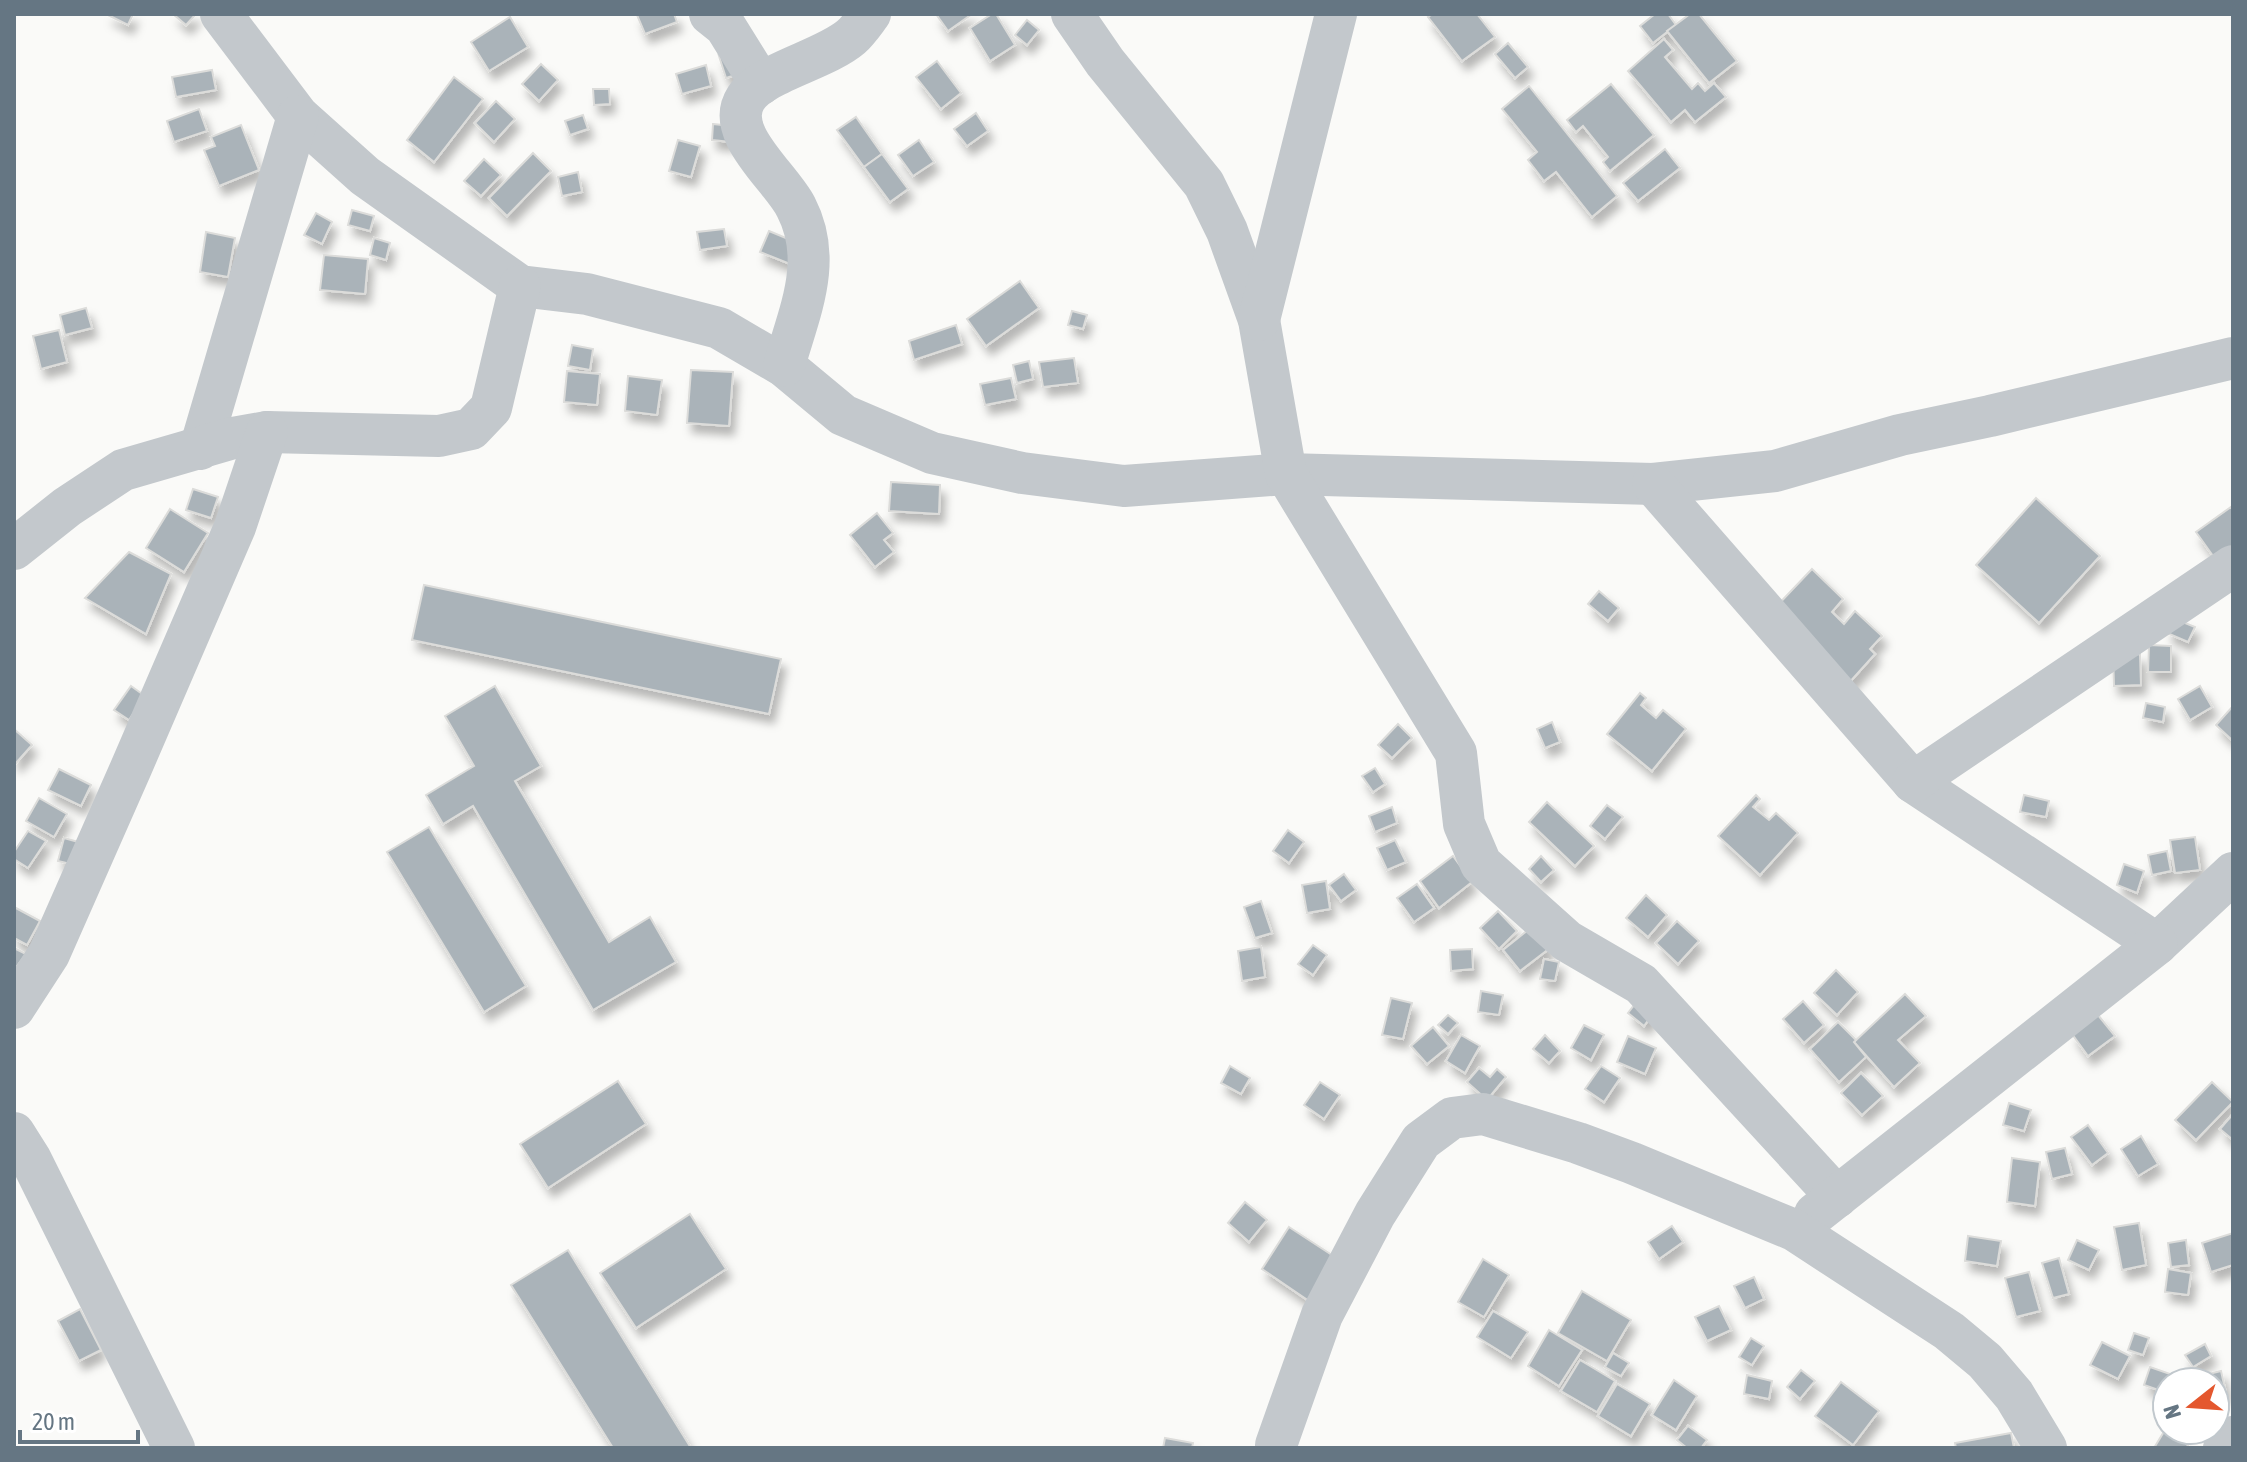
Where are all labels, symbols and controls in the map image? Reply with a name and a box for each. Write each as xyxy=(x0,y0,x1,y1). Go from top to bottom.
north arrow xyxy=(2151,1366,2231,1446)
scale bar xyxy=(20,1394,138,1444)
text: N xyxy=(2158,1402,2186,1422)
text: 20 m xyxy=(32,1408,75,1435)

